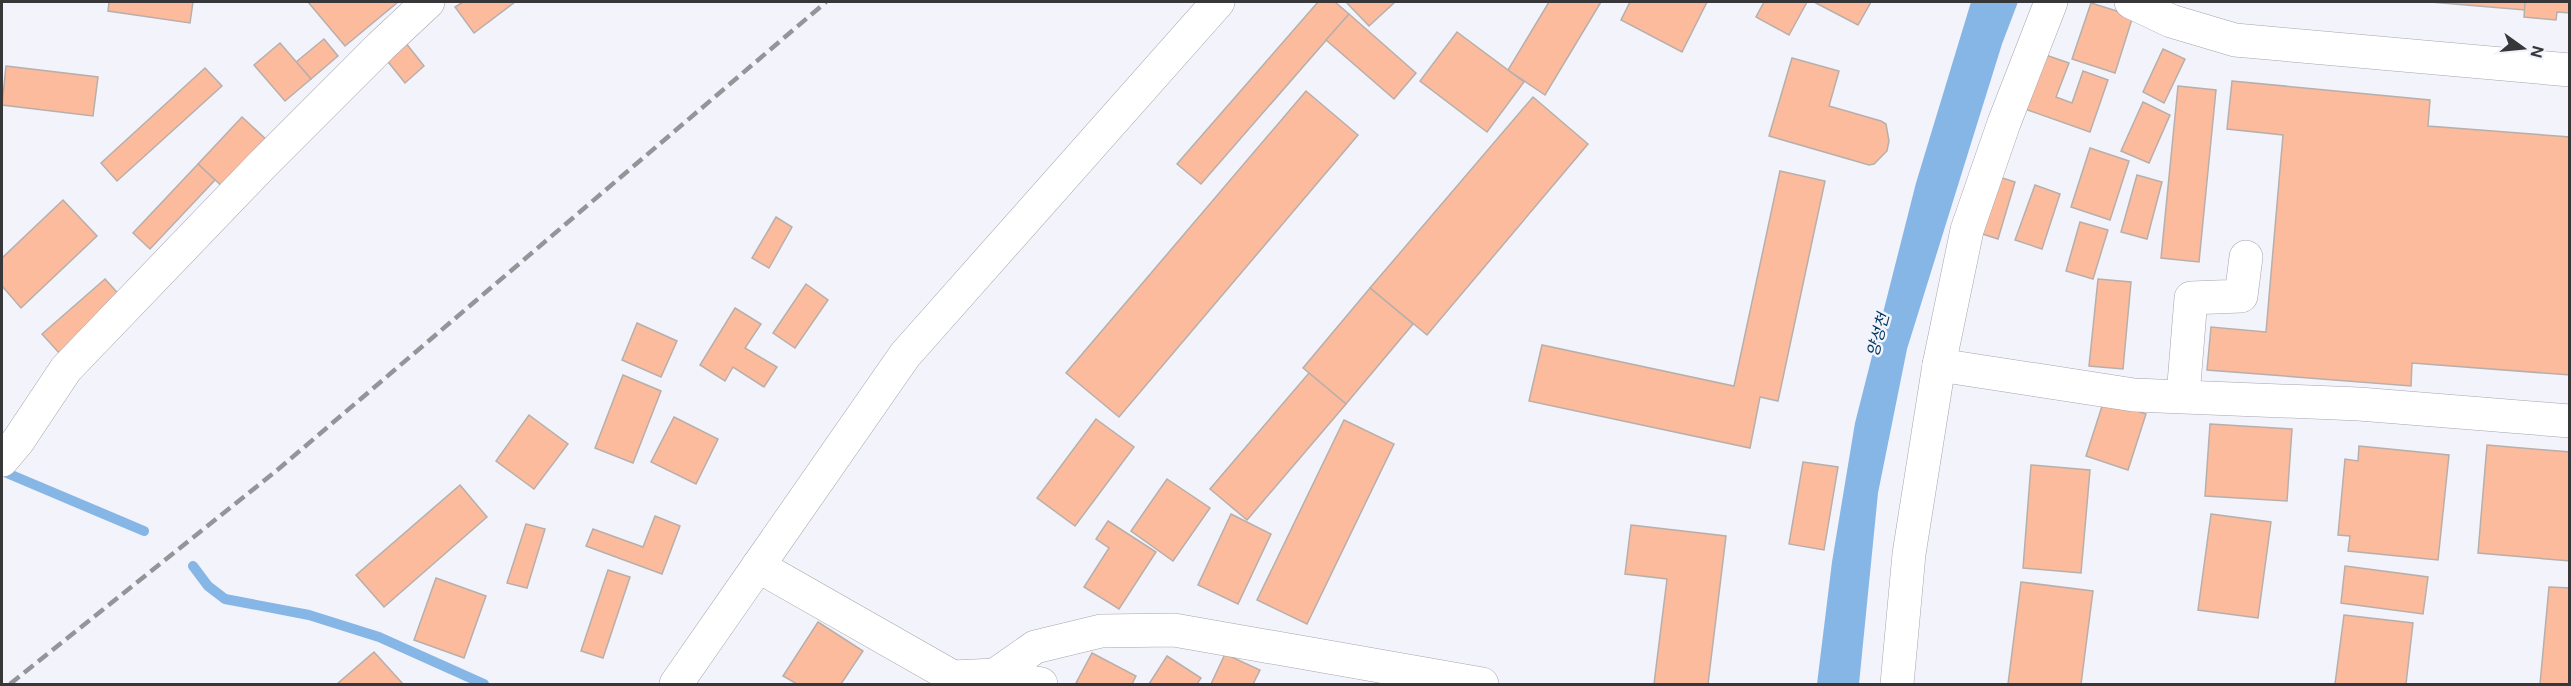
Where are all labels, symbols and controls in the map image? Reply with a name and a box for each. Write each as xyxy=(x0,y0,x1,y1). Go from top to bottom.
north arrow xyxy=(2493,18,2553,78)
text: N xyxy=(2525,43,2549,60)
water label: 양성천 xyxy=(1862,309,1894,359)

